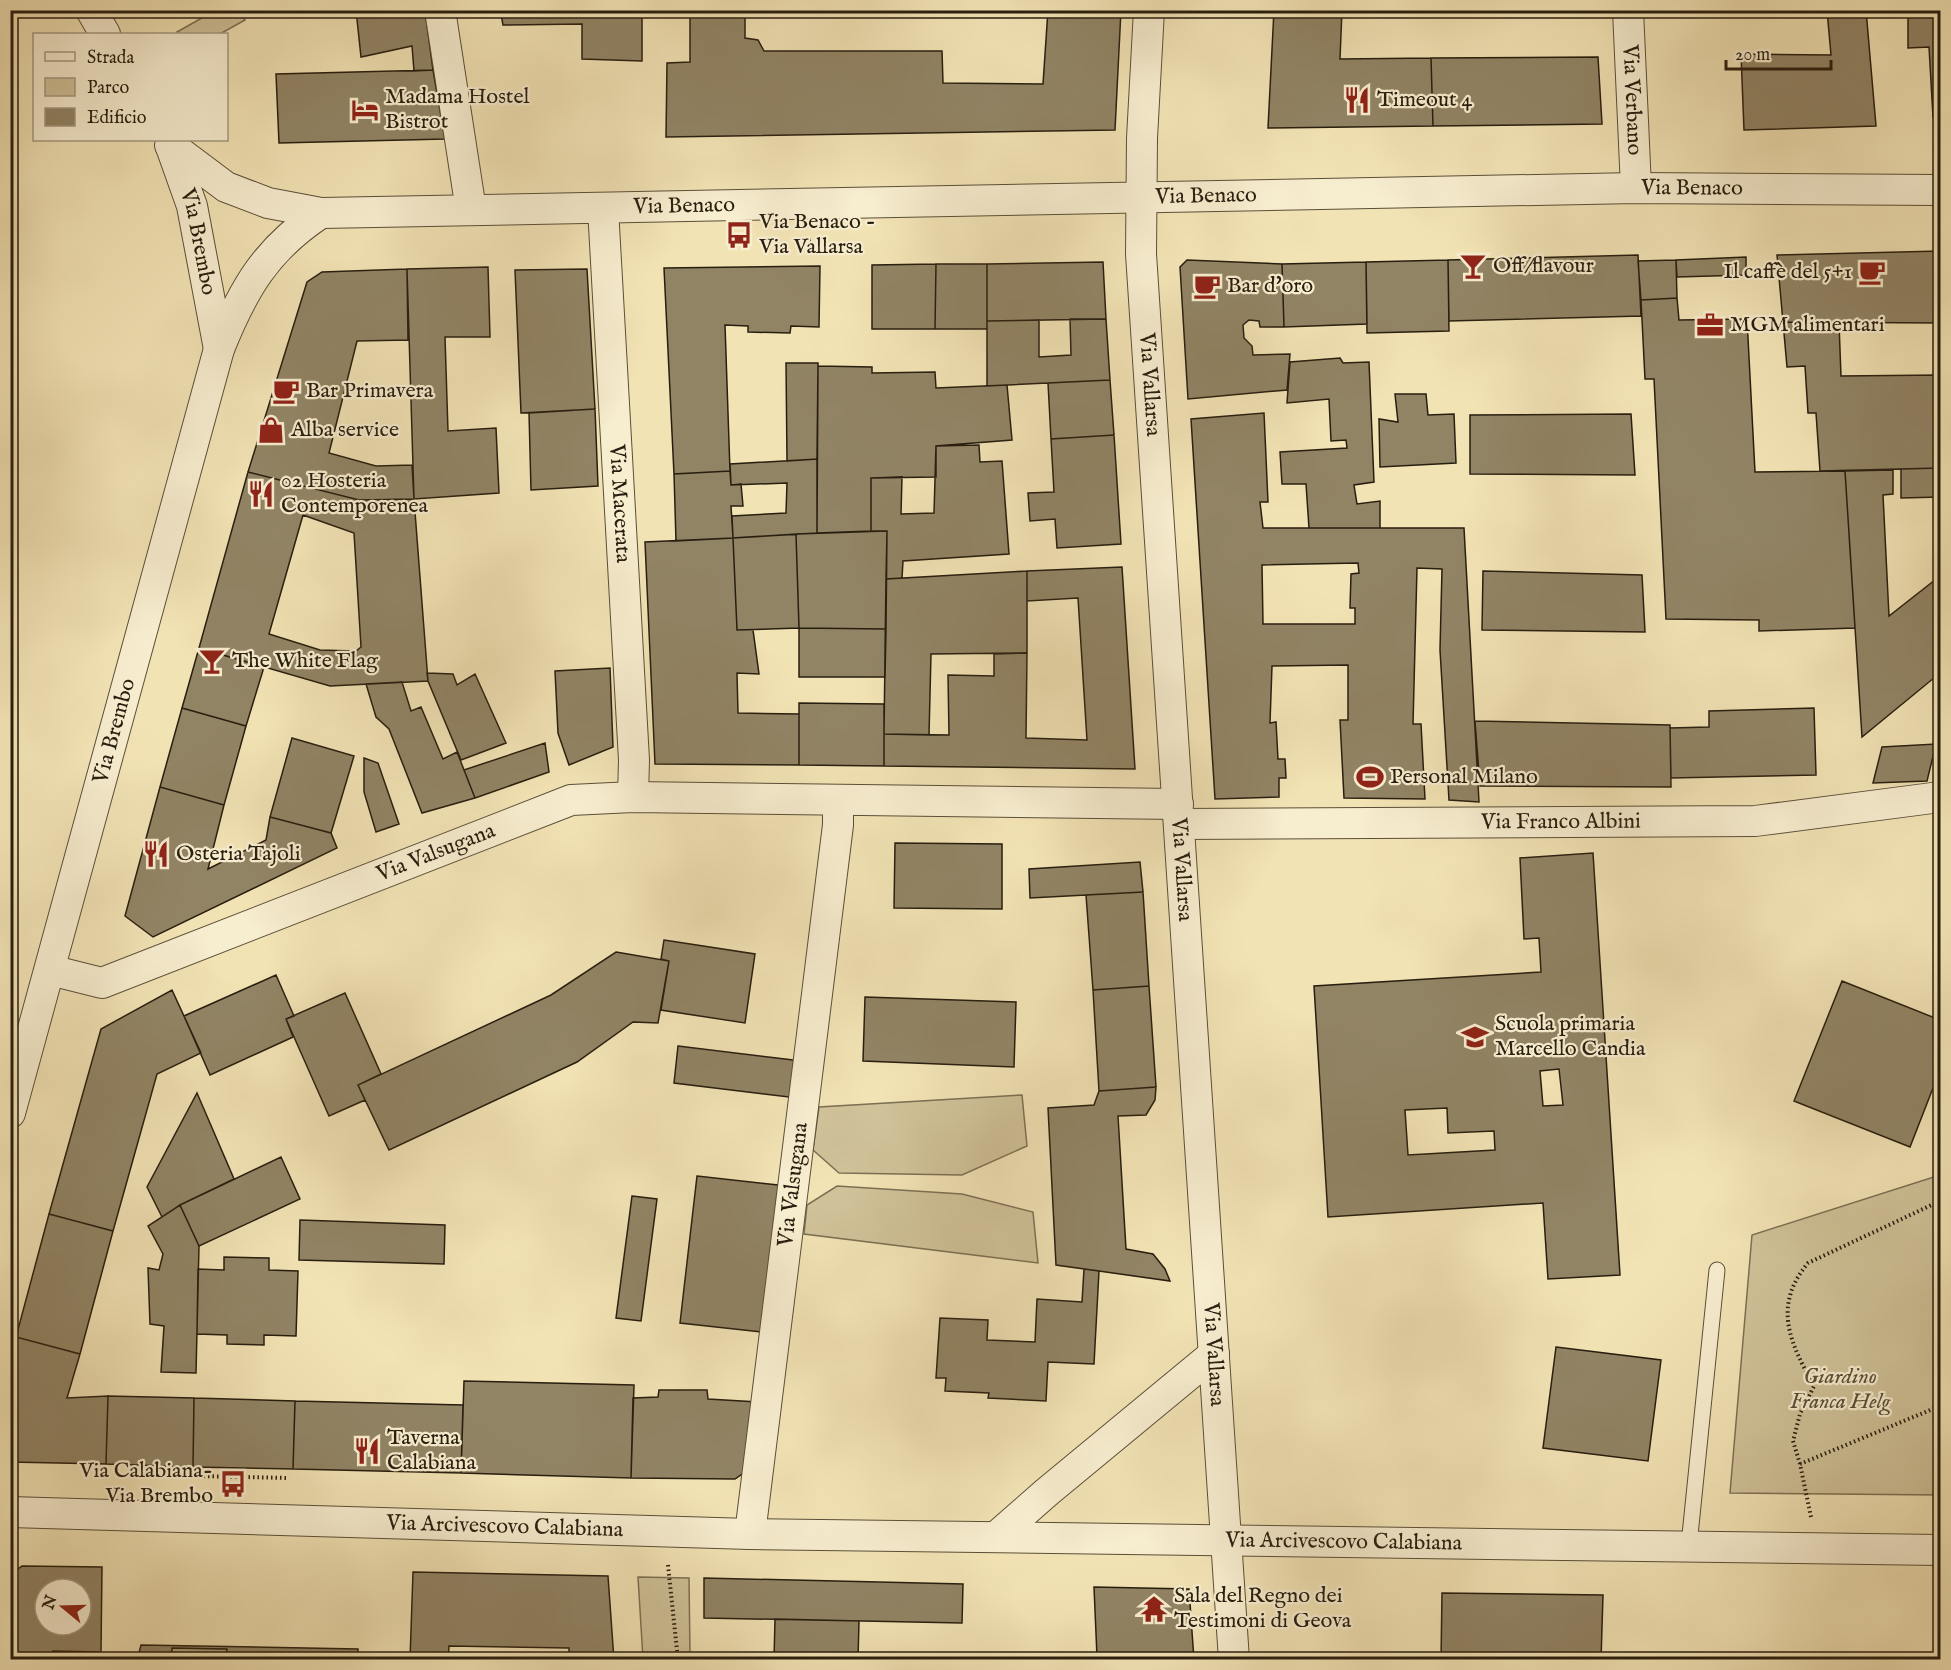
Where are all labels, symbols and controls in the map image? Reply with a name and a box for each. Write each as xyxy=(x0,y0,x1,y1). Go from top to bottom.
legend xyxy=(33,33,228,141)
scale bar xyxy=(1726,33,1831,71)
street label: Via Verbano xyxy=(1616,43,1649,156)
text: 20 m xyxy=(1735,44,1770,67)
text: Strada xyxy=(87,47,134,70)
text: Parco xyxy=(87,77,129,100)
place label: Madama Hostel Bistrot xyxy=(385,83,530,136)
restaurant icon: Timeout 4 xyxy=(1342,85,1372,115)
place label: Timeout 4 xyxy=(1377,86,1472,114)
hotel icon: Madama Hostel Bistrot xyxy=(350,95,380,125)
text: Edificio xyxy=(87,107,147,130)
street label: Via Benaco xyxy=(1640,174,1743,203)
street label: Via Benaco xyxy=(1154,181,1257,211)
street label: Via Brembo xyxy=(173,184,223,298)
street label: Via Benaco xyxy=(632,191,735,221)
place label: Via Benaco - Via Vallarsa xyxy=(758,208,876,261)
bus stop icon: Via Benaco - Via Vallarsa xyxy=(724,220,754,250)
bar icon: Off/flavour xyxy=(1458,251,1488,281)
place label: Off/flavour xyxy=(1493,252,1594,280)
cafe icon: Il caffè del 5+1 xyxy=(1857,257,1887,287)
place label: Il caffè del 5+1 xyxy=(1724,258,1852,286)
cafe icon: Bar d'oro xyxy=(1192,271,1222,301)
place label: Bar d'oro xyxy=(1227,272,1313,300)
office icon: MGM alimentari xyxy=(1695,310,1725,340)
place label: MGM alimentari xyxy=(1730,311,1885,339)
street label: Via Vallarsa xyxy=(1132,331,1167,438)
cafe icon: Bar Primavera xyxy=(271,376,301,406)
place label: Bar Primavera xyxy=(306,377,434,405)
shop icon: Alba service xyxy=(256,415,286,445)
place label: Alba service xyxy=(290,416,399,444)
street label: Via Macerata xyxy=(602,442,637,564)
place label: 02 Hosteria Contemporenea xyxy=(281,467,429,520)
restaurant icon: 02 Hosteria Contemporenea xyxy=(246,479,276,509)
bar icon: The White Flag xyxy=(197,646,227,676)
place label: The White Flag xyxy=(232,647,379,675)
street label: Via Brembo xyxy=(86,675,142,788)
sports icon: Personal Milano xyxy=(1355,762,1385,792)
place label: Personal Milano xyxy=(1390,763,1538,791)
street label: Via Franco Albini xyxy=(1480,808,1641,836)
street label: Via Vallarsa xyxy=(1164,816,1199,923)
street label: Via Valsugana xyxy=(372,817,500,889)
restaurant icon: Osteria Tajoli xyxy=(141,839,171,869)
place label: Osteria Tajoli xyxy=(176,840,301,868)
place label: Scuola primaria Marcello Candia xyxy=(1495,1010,1646,1063)
school or university icon: Scuola primaria Marcello Candia xyxy=(1460,1022,1490,1052)
street label: Via Valsugana xyxy=(772,1120,815,1249)
street label: Via Vallarsa xyxy=(1196,1301,1231,1408)
park label: Giardino Franca Helg xyxy=(1790,1363,1892,1416)
place label: Taverna Calabiana xyxy=(387,1424,477,1477)
restaurant icon: Taverna Calabiana xyxy=(352,1436,382,1466)
place label: Via Calabiana- Via Brembo xyxy=(78,1457,213,1510)
bus stop icon: Via Calabiana- Via Brembo xyxy=(218,1469,248,1499)
street label: Via Arcivescovo Calabiana xyxy=(385,1509,624,1544)
street label: Via Arcivescovo Calabiana xyxy=(1224,1526,1463,1558)
north arrow xyxy=(33,1577,93,1637)
place label: Sala del Regno dei Testimoni di Geova xyxy=(1174,1582,1352,1635)
text: N xyxy=(39,1593,62,1614)
temple icon: Sala del Regno dei Testimoni di Geova xyxy=(1139,1594,1169,1624)

